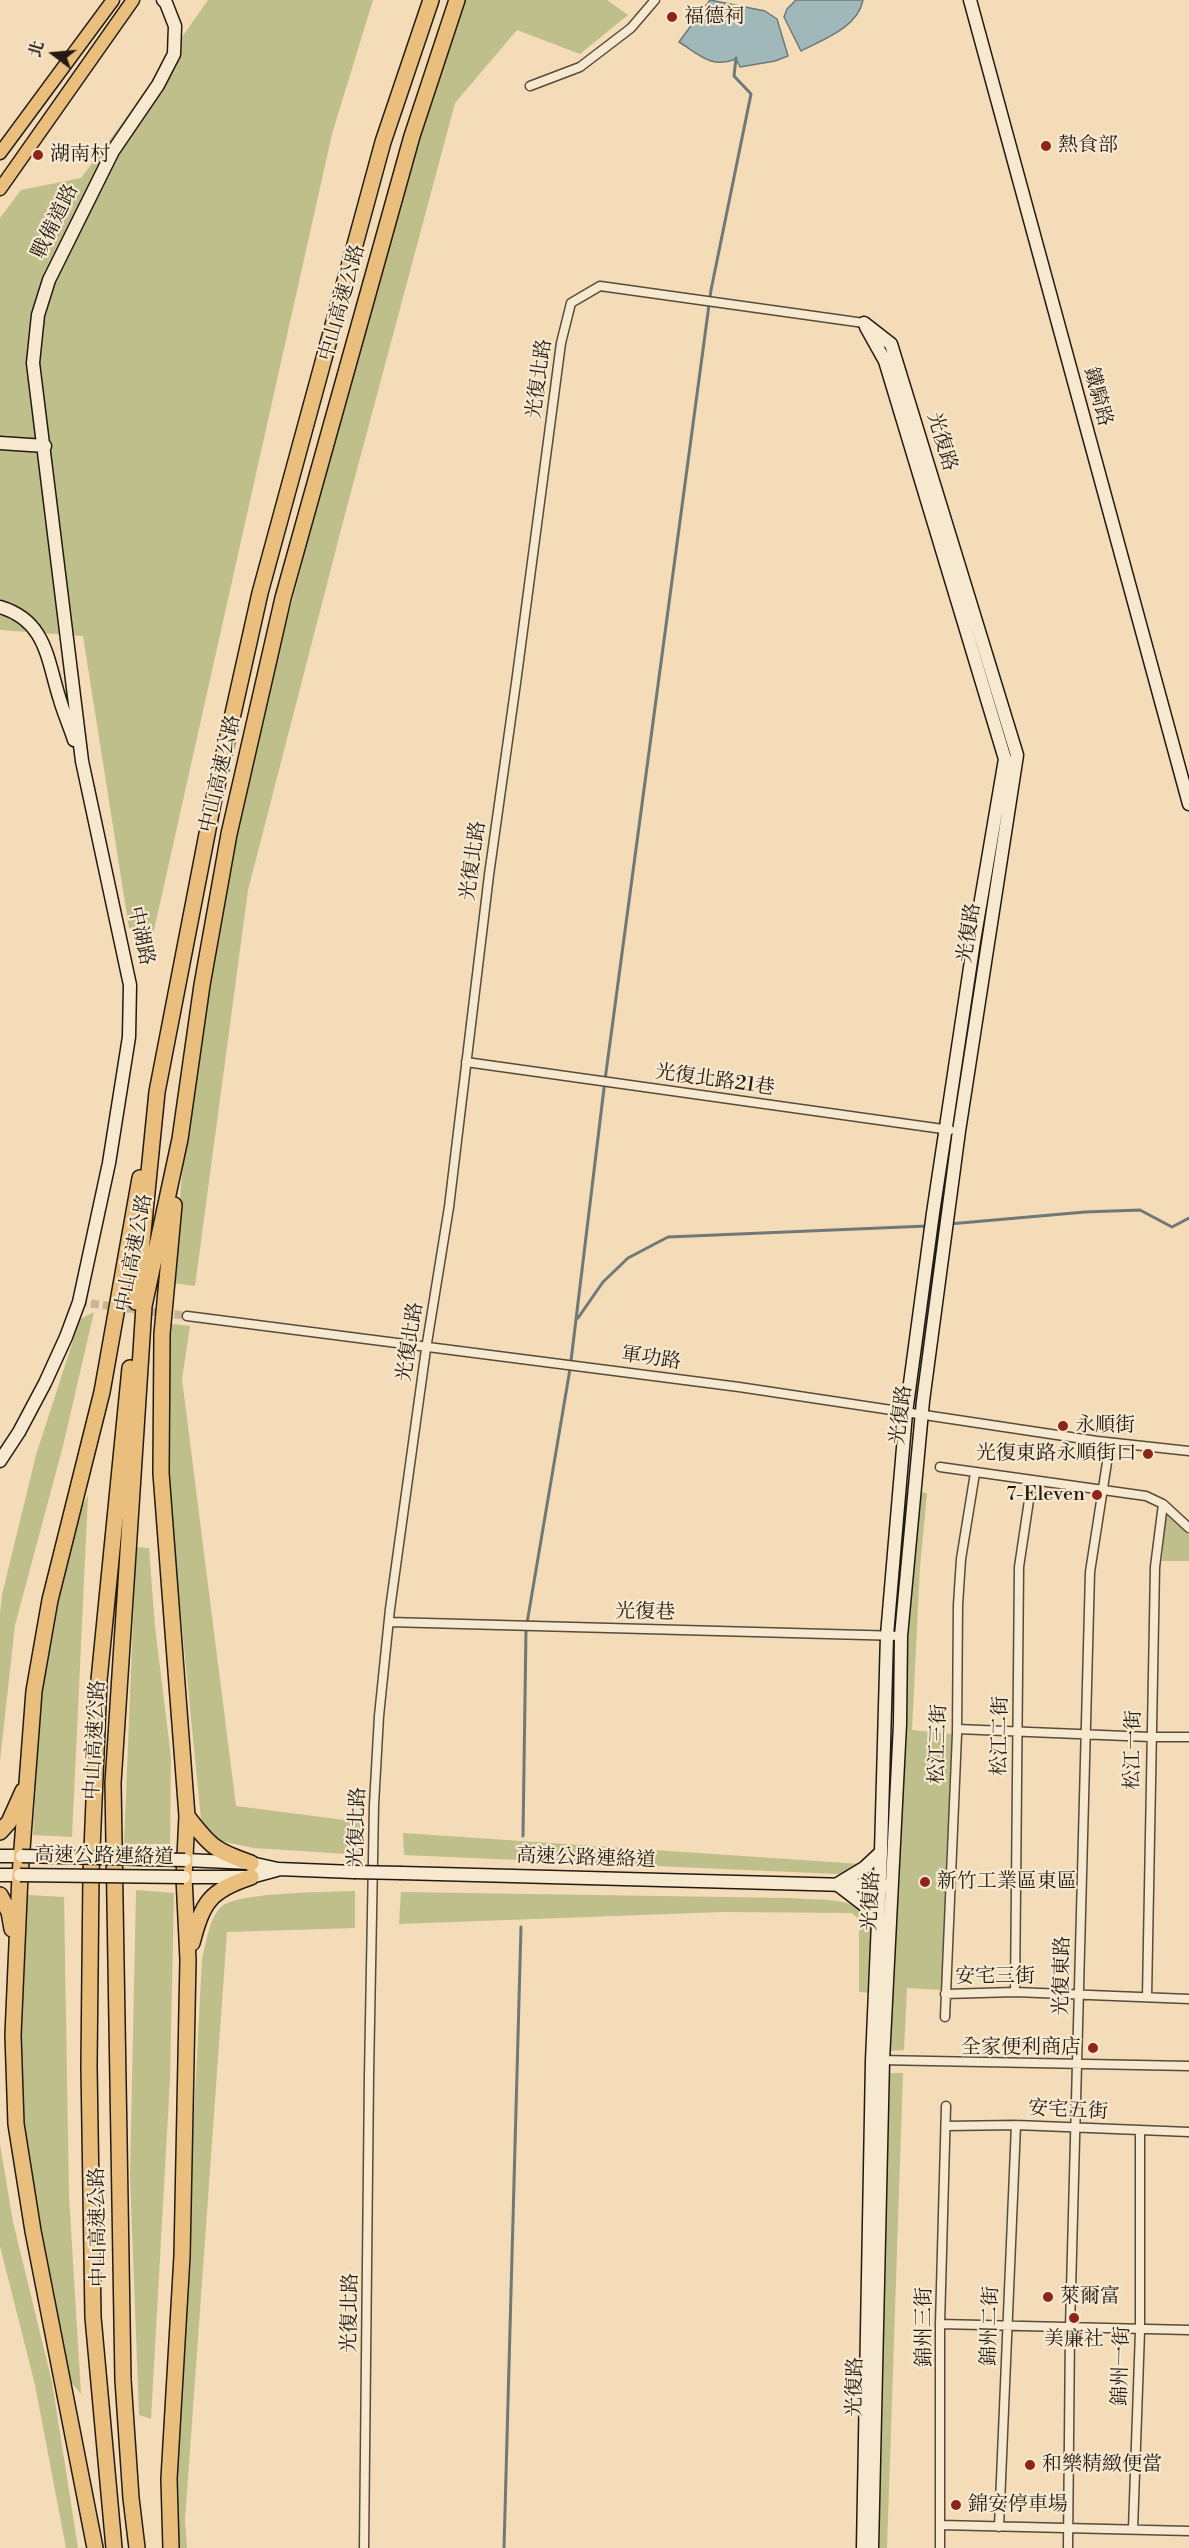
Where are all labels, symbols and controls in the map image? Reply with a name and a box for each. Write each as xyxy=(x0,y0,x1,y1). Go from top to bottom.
place label: 福德祠 xyxy=(684,5,744,29)
marker: 福德祠 xyxy=(665,10,679,24)
north arrow xyxy=(24,24,84,84)
text: 北 xyxy=(25,39,49,60)
place label: 熱食部 xyxy=(1058,134,1118,158)
marker: 熱食部 xyxy=(1039,139,1053,153)
place label: 湖南村 xyxy=(50,143,110,167)
marker: 湖南村 xyxy=(31,148,45,162)
street label: 戰備道路 xyxy=(28,181,84,263)
street label: 中山高速公路 xyxy=(315,242,371,364)
street label: 光復北路 xyxy=(523,338,557,420)
street label: 鐵騎路 xyxy=(1078,365,1116,429)
street label: 光復路 xyxy=(921,410,961,474)
street label: 中山高速公路 xyxy=(196,713,246,835)
street label: 光復北路 xyxy=(457,820,491,902)
street label: 光復路 xyxy=(953,901,987,965)
street label: 中湖路 xyxy=(122,904,158,968)
street label: 光復北路21巷 xyxy=(654,1061,776,1101)
street label: 中山高速公路 xyxy=(112,1192,158,1314)
street label: 光復北路 xyxy=(393,1301,429,1383)
street label: 軍功路 xyxy=(620,1343,682,1375)
street label: 光復路 xyxy=(886,1384,918,1446)
place label: 永順街 xyxy=(1075,1414,1135,1438)
marker: 永順街 xyxy=(1056,1419,1070,1433)
place label: 光復東路永順街口 xyxy=(976,1442,1136,1466)
marker: 光復東路永順街口 xyxy=(1141,1447,1155,1461)
place label: 7-Eleven xyxy=(1006,1483,1085,1507)
marker: 7-Eleven xyxy=(1090,1488,1104,1502)
street label: 光復巷 xyxy=(615,1600,675,1626)
street label: 中山高速公路 xyxy=(81,1679,111,1801)
street label: 松江二街 xyxy=(988,1696,1014,1776)
street label: 松江三街 xyxy=(926,1704,952,1784)
street label: 松江一街 xyxy=(1121,1710,1147,1790)
street label: 光復北路 xyxy=(345,1787,371,1867)
street label: 高速公路連絡道 xyxy=(34,1844,174,1870)
street label: 高速公路連絡道 xyxy=(516,1845,656,1873)
street label: 光復路 xyxy=(858,1870,886,1932)
place label: 新竹工業區東區 xyxy=(937,1870,1077,1894)
marker: 新竹工業區東區 xyxy=(918,1875,932,1889)
street label: 光復東路 xyxy=(1050,1936,1076,2016)
street label: 安宅三街 xyxy=(955,1965,1035,1989)
place label: 全家便利商店 xyxy=(961,2036,1081,2060)
marker: 全家便利商店 xyxy=(1086,2041,1100,2055)
street label: 安宅五街 xyxy=(1027,2097,1109,2125)
street label: 中山高速公路 xyxy=(86,2167,112,2287)
street label: 光復北路 xyxy=(338,2273,364,2353)
place label: 萊爾富 xyxy=(1060,2285,1120,2309)
street label: 錦州二街 xyxy=(978,2286,1004,2366)
street label: 錦州三街 xyxy=(913,2287,937,2367)
marker: 萊爾富 xyxy=(1041,2290,1055,2304)
marker: 美廉社 xyxy=(1067,2311,1081,2325)
street label: 錦州一街 xyxy=(1109,2326,1135,2406)
place label: 美廉社 xyxy=(1044,2328,1104,2352)
street label: 光復路 xyxy=(843,2357,869,2417)
place label: 和樂精緻便當 xyxy=(1042,2453,1162,2477)
marker: 和樂精緻便當 xyxy=(1023,2458,1037,2472)
place label: 錦安停車場 xyxy=(968,2493,1068,2517)
marker: 錦安停車場 xyxy=(949,2498,963,2512)

